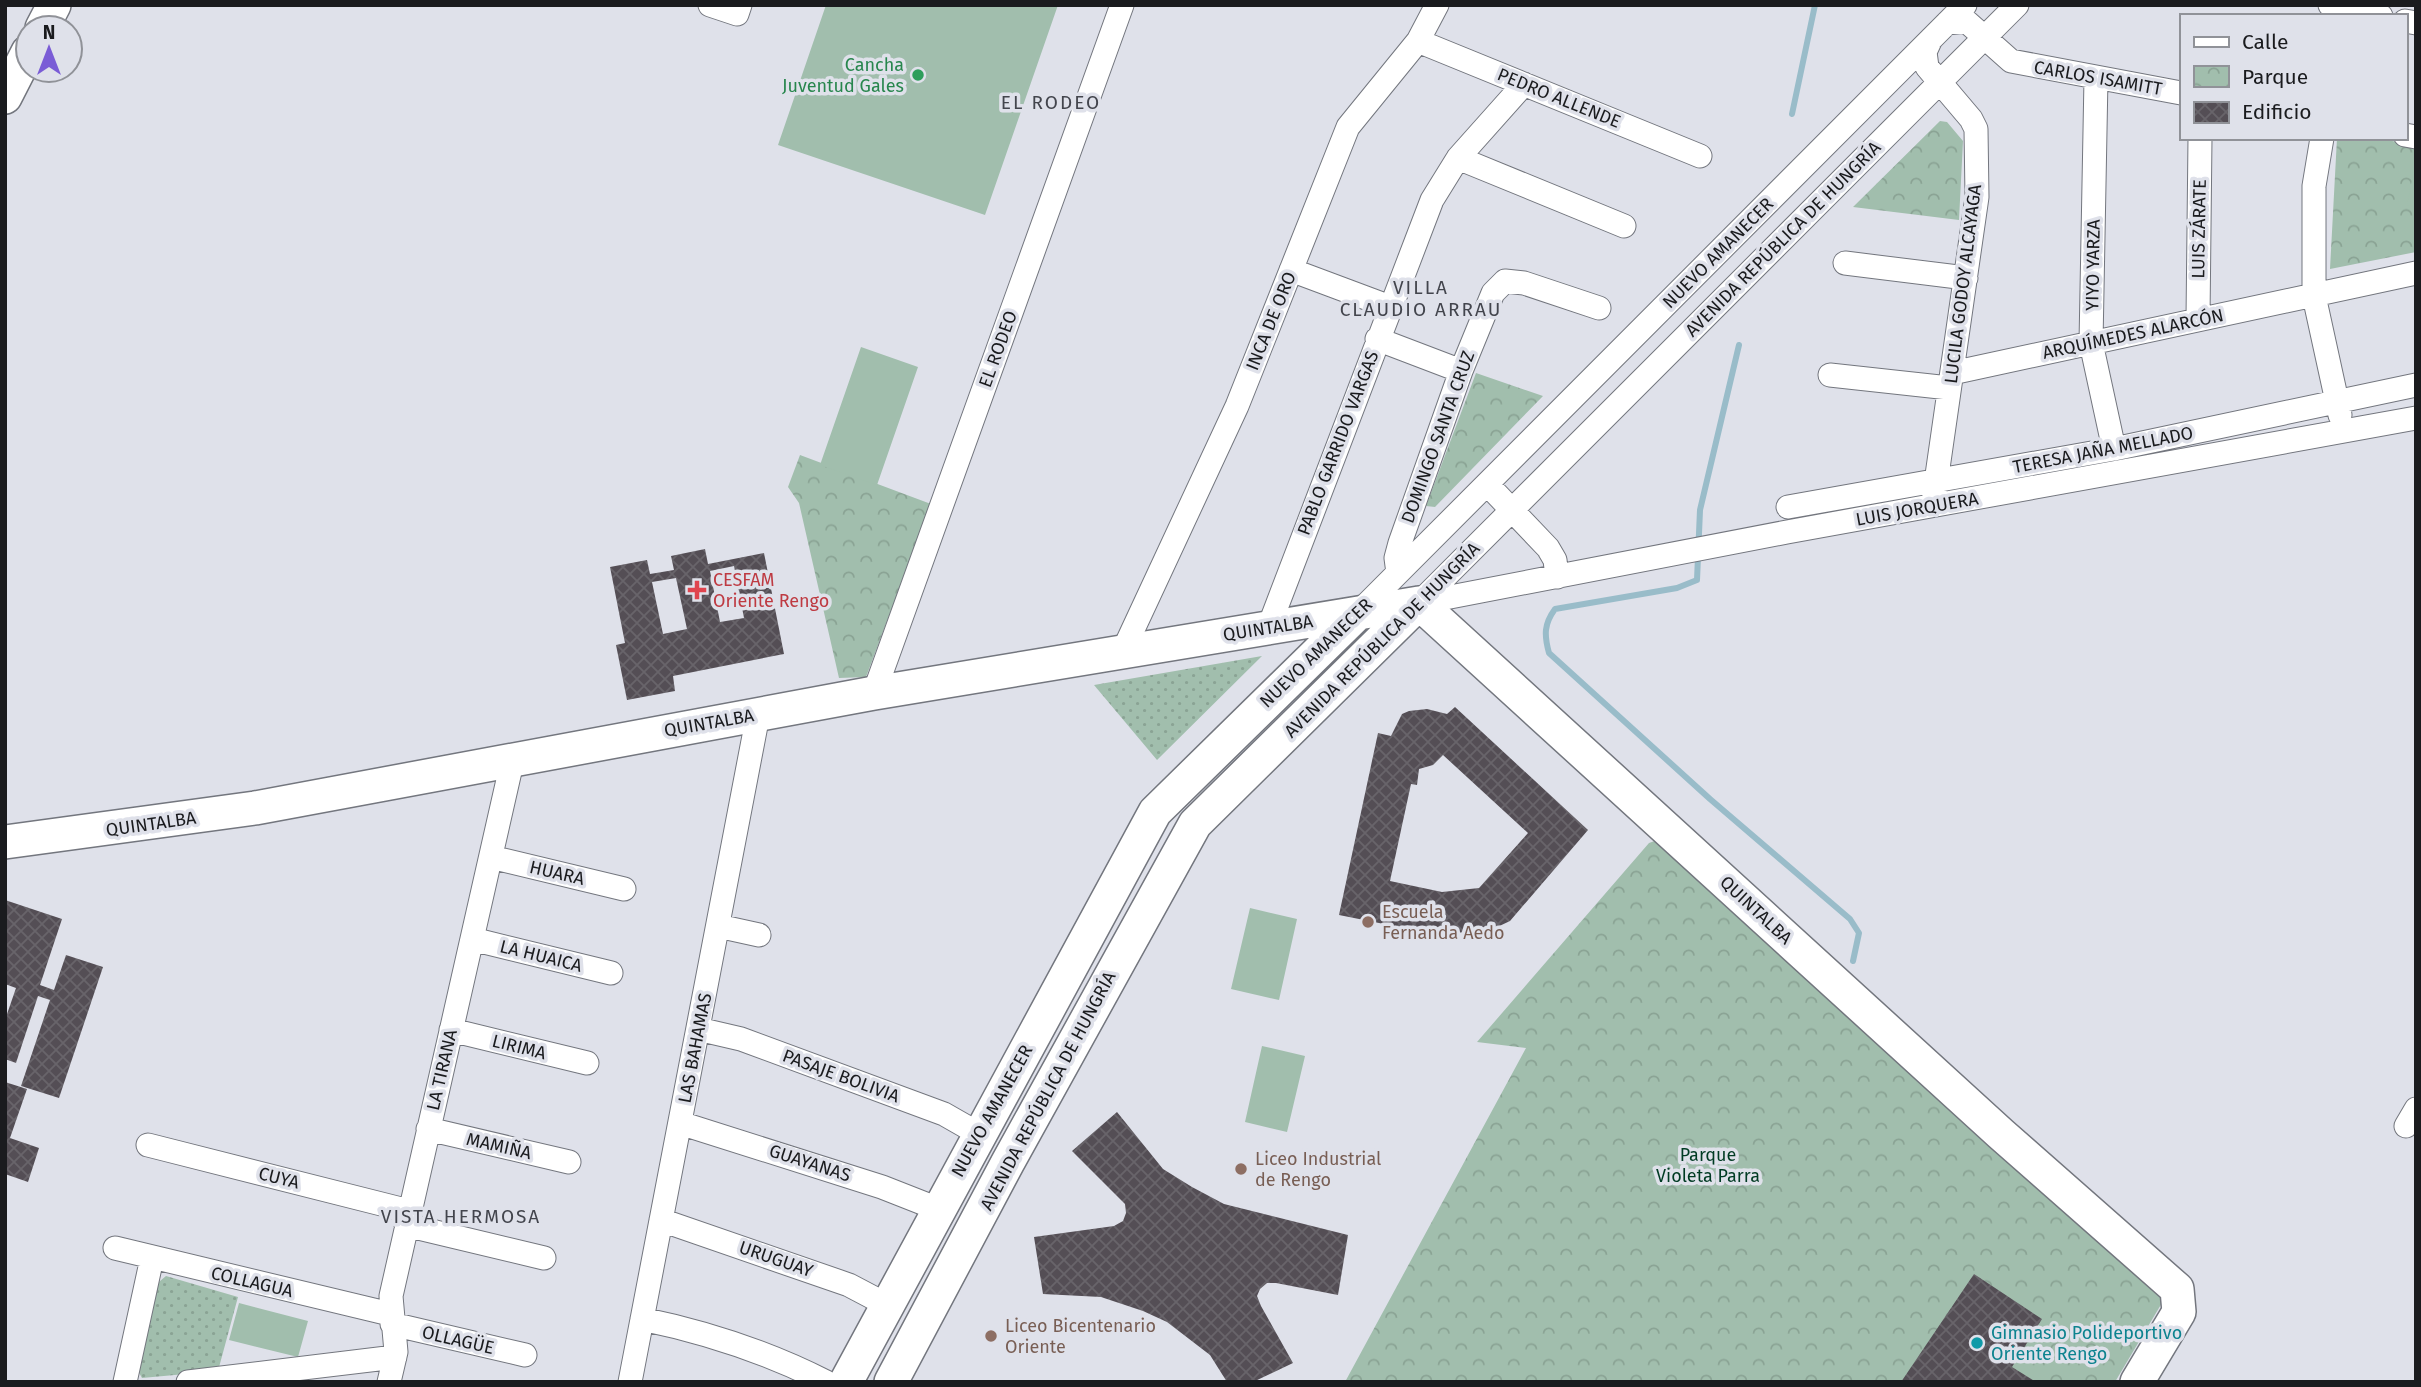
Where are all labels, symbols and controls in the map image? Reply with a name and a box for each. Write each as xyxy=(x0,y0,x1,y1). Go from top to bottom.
north arrow xyxy=(14,14,84,84)
legend xyxy=(2180,14,2407,140)
text: N xyxy=(43,21,55,44)
text: Calle xyxy=(2242,29,2288,55)
place label: Cancha Juventud Gales xyxy=(782,54,904,97)
street label: CARLOS ISAMITT xyxy=(2032,56,2164,100)
street label: PEDRO ALLENDE xyxy=(1494,63,1624,133)
text: Parque xyxy=(2242,64,2308,90)
marker: Cancha Juventud Gales xyxy=(910,67,926,83)
district label: EL RODEO xyxy=(1001,91,1101,114)
text: Edificio xyxy=(2242,99,2312,125)
street label: AVENIDA REPÚBLICA DE HUNGRÍA xyxy=(1680,135,1886,341)
street label: LUIS ZÁRATE xyxy=(2186,179,2211,279)
street label: LUCILA GODOY ALCAYAGA xyxy=(1940,182,1986,385)
street label: NUEVO AMANECER xyxy=(1658,193,1778,313)
street label: YIYO YARZA xyxy=(2081,218,2105,311)
street label: INCA DE ORO xyxy=(1241,268,1301,374)
district label: VILLA CLAUDIO ARRAU xyxy=(1340,276,1502,321)
street label: ARQUÍMEDES ALARCÓN xyxy=(2040,303,2226,364)
street label: EL RODEO xyxy=(974,308,1022,390)
street label: PABLO GARRIDO VARGAS xyxy=(1293,347,1383,538)
street label: DOMINGO SANTA CRUZ xyxy=(1397,348,1479,526)
street label: TERESA JAÑA MELLADO xyxy=(2011,421,2195,478)
street label: LUIS JORQUERA xyxy=(1854,487,1981,531)
street label: AVENIDA REPÚBLICA DE HUNGRÍA xyxy=(1279,536,1485,742)
place label: CESFAM Oriente Rengo xyxy=(713,569,829,612)
marker: CESFAM Oriente Rengo xyxy=(687,580,707,600)
street label: NUEVO AMANECER xyxy=(1255,594,1377,712)
street label: QUINTALBA xyxy=(1221,610,1315,646)
street label: QUINTALBA xyxy=(662,704,756,742)
street label: QUINTALBA xyxy=(105,807,198,841)
street label: HUARA xyxy=(527,856,587,890)
street label: QUINTALBA xyxy=(1715,871,1797,949)
place label: Escuela Fernanda Aedo xyxy=(1382,901,1505,944)
marker: Escuela Fernanda Aedo xyxy=(1360,914,1376,930)
street label: LA HUAICA xyxy=(498,935,585,977)
street label: AVENIDA REPÚBLICA DE HUNGRÍA xyxy=(975,967,1121,1214)
street label: LAS BAHAMAS xyxy=(674,991,716,1105)
street label: LA TIRANA xyxy=(422,1027,462,1113)
street label: LIRIMA xyxy=(490,1030,549,1064)
street label: NUEVO AMANECER xyxy=(947,1041,1038,1181)
street label: PASAJE BOLIVIA xyxy=(779,1045,903,1108)
street label: MAMIÑA xyxy=(464,1127,535,1164)
street label: GUAYANAS xyxy=(767,1140,854,1187)
park label: Parque Violeta Parra xyxy=(1656,1144,1760,1187)
place label: Liceo Industrial de Rengo xyxy=(1255,1148,1381,1191)
marker: Liceo Industrial de Rengo xyxy=(1233,1161,1249,1177)
street label: CUYA xyxy=(256,1162,302,1194)
district label: VISTA HERMOSA xyxy=(381,1205,541,1228)
street label: URUGUAY xyxy=(736,1236,816,1282)
street label: COLLAGUA xyxy=(209,1262,296,1302)
place label: Liceo Bicentenario Oriente xyxy=(1005,1315,1156,1358)
street label: OLLAGÜE xyxy=(420,1321,496,1359)
place label: Gimnasio Polideportivo Oriente Rengo xyxy=(1991,1322,2182,1365)
marker: Liceo Bicentenario Oriente xyxy=(983,1328,999,1344)
marker: Gimnasio Polideportivo Oriente Rengo xyxy=(1969,1335,1985,1351)

